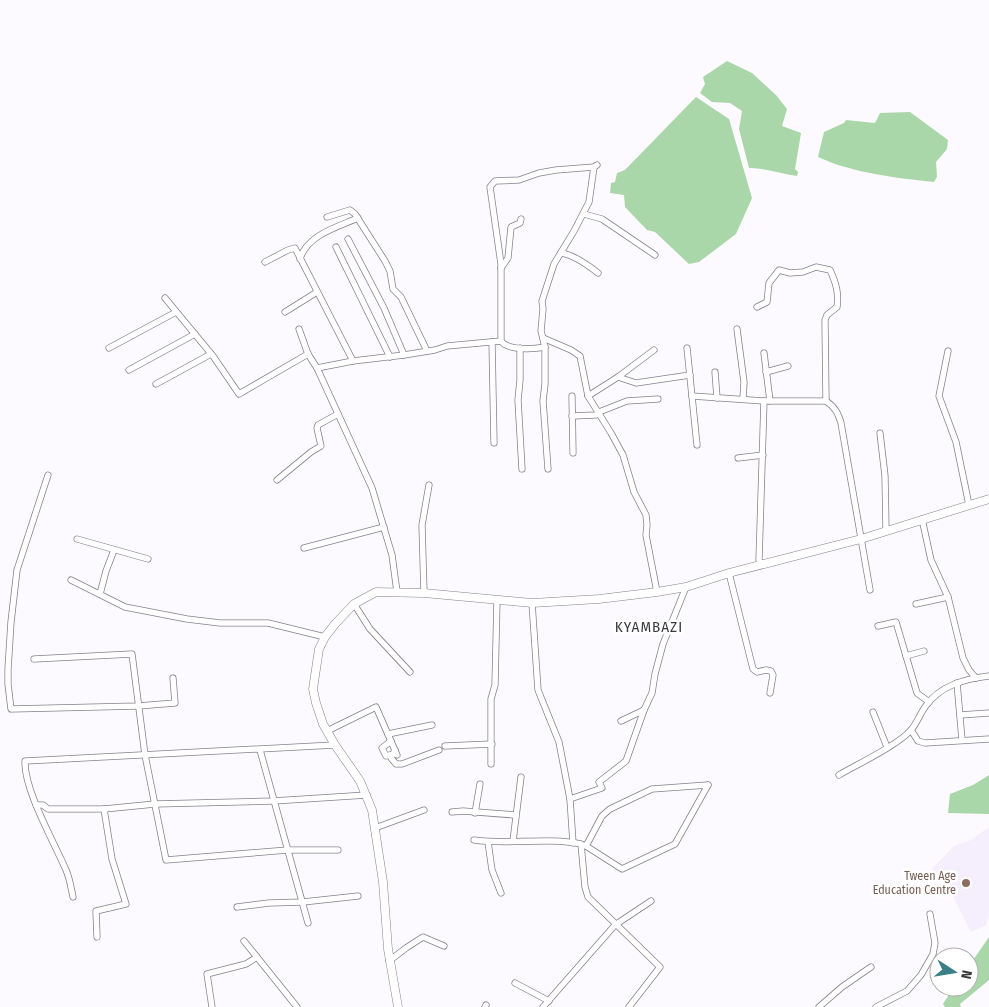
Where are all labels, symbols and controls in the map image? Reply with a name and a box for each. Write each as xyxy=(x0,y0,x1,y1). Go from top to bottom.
district label: KYAMBAZI xyxy=(615,618,683,636)
place label: Tween Age Education Centre xyxy=(873,869,956,897)
marker: Tween Age Education Centre xyxy=(960,877,972,889)
north arrow xyxy=(929,947,979,997)
text: N xyxy=(957,969,975,980)

